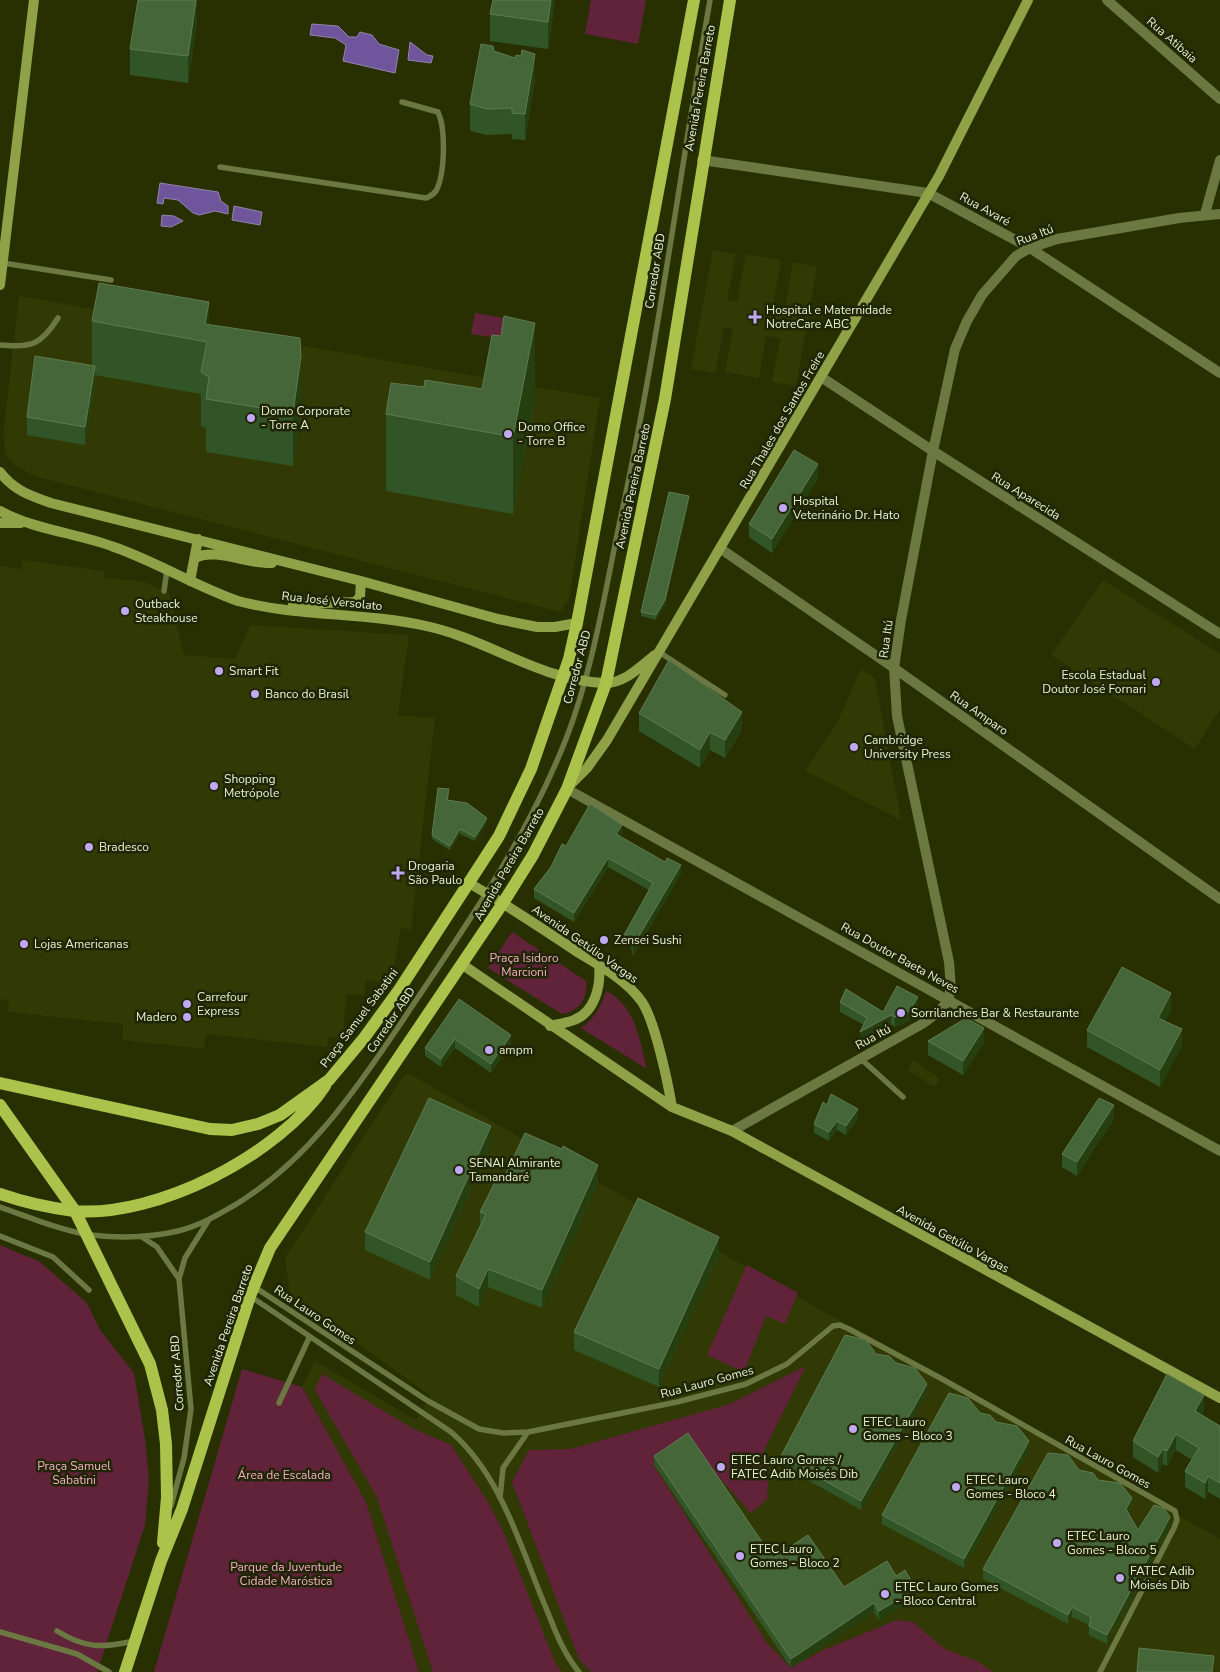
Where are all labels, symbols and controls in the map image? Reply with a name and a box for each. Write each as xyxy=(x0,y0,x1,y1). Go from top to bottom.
street label: Rua Atibaia xyxy=(1143,14,1201,66)
street label: Avenida Pereira Barreto xyxy=(681,23,719,152)
street label: Rua Avaré xyxy=(957,189,1013,229)
street label: Rua Itú xyxy=(1014,221,1056,249)
street label: Corredor ABD xyxy=(641,232,669,310)
place label: Hospital e Maternidade NotreCare ABC xyxy=(766,302,892,332)
marker: Hospital e Maternidade NotreCare ABC xyxy=(748,310,762,324)
street label: Rua Thales dos Santos Freire xyxy=(736,348,828,492)
place label: Domo Corporate - Torre A xyxy=(261,403,350,433)
marker: Domo Corporate - Torre A xyxy=(245,412,257,424)
place label: Domo Office - Torre B xyxy=(518,419,585,449)
street label: Avenida Pereira Barreto xyxy=(612,421,654,550)
marker: Domo Office - Torre B xyxy=(502,428,514,440)
street label: Rua Aparecida xyxy=(988,468,1064,524)
place label: Hospital Veterinário Dr. Hato xyxy=(792,493,900,523)
marker: Hospital Veterinário Dr. Hato xyxy=(777,502,789,514)
street label: Rua José Versolato xyxy=(281,588,384,614)
place label: Outback Steakhouse xyxy=(135,596,198,626)
marker: Outback Steakhouse xyxy=(119,605,131,617)
street label: Rua Itú xyxy=(875,619,897,659)
street label: Corredor ABD xyxy=(559,628,595,706)
place label: Smart Fit xyxy=(229,663,279,679)
marker: Smart Fit xyxy=(213,665,225,677)
place label: Escola Estadual Doutor José Fornari xyxy=(1042,667,1146,697)
marker: Escola Estadual Doutor José Fornari xyxy=(1150,676,1162,688)
place label: Banco do Brasil xyxy=(265,686,349,702)
street label: Rua Amparo xyxy=(947,687,1011,739)
marker: Banco do Brasil xyxy=(249,688,261,700)
place label: Cambridge University Press xyxy=(864,732,951,762)
marker: Cambridge University Press xyxy=(848,741,860,753)
place label: Shopping Metrópole xyxy=(224,771,279,801)
marker: Shopping Metrópole xyxy=(208,780,220,792)
street label: Avenida Pereira Barreto xyxy=(470,804,548,923)
place label: Bradesco xyxy=(99,839,149,855)
marker: Bradesco xyxy=(83,841,95,853)
place label: Drogaria São Paulo xyxy=(408,858,462,888)
marker: Drogaria São Paulo xyxy=(392,867,404,879)
street label: Avenida Getúlio Vargas xyxy=(529,901,642,987)
street label: Rua Doutor Baeta Neves xyxy=(838,919,962,997)
place label: Zensei Sushi xyxy=(614,932,682,948)
marker: Zensei Sushi xyxy=(598,934,610,946)
place label: Lojas Americanas xyxy=(34,936,129,952)
marker: Lojas Americanas xyxy=(18,938,30,950)
park label: Praça Isidoro Marcioni xyxy=(489,950,559,980)
street label: Praça Samuel Sabatini xyxy=(316,965,402,1071)
street label: Corredor ABD xyxy=(363,984,419,1056)
place label: Carrefour Express xyxy=(197,989,248,1019)
marker: Carrefour Express xyxy=(181,998,193,1010)
place label: Sorrilanches Bar & Restaurante xyxy=(911,1005,1079,1021)
marker: Sorrilanches Bar & Restaurante xyxy=(895,1007,907,1019)
place label: Madero xyxy=(136,1009,177,1025)
marker: Madero xyxy=(181,1011,193,1023)
street label: Rua Itú xyxy=(852,1021,894,1053)
place label: ampm xyxy=(499,1042,533,1058)
marker: ampm xyxy=(483,1044,495,1056)
place label: SENAI Almirante Tamandaré xyxy=(469,1155,560,1185)
marker: SENAI Almirante Tamandaré xyxy=(453,1164,465,1176)
street label: Avenida Getúlio Vargas xyxy=(894,1201,1012,1277)
street label: Avenida Pereira Barreto xyxy=(200,1262,256,1388)
street label: Rua Lauro Gomes xyxy=(271,1282,359,1348)
street label: Corredor ABD xyxy=(166,1334,188,1411)
street label: Rua Lauro Gomes xyxy=(659,1362,755,1402)
place label: ETEC Lauro Gomes - Bloco 3 xyxy=(863,1414,953,1444)
marker: ETEC Lauro Gomes - Bloco 3 xyxy=(847,1423,859,1435)
street label: Rua Lauro Gomes xyxy=(1062,1432,1154,1492)
place label: ETEC Lauro Gomes / FATEC Adib Moisés Dib xyxy=(731,1452,858,1482)
park label: Praça Samuel Sabatini xyxy=(37,1458,111,1488)
marker: ETEC Lauro Gomes / FATEC Adib Moisés Dib xyxy=(715,1461,727,1473)
park label: Área de Escalada xyxy=(237,1467,331,1483)
place label: ETEC Lauro Gomes - Bloco 4 xyxy=(966,1472,1056,1502)
marker: ETEC Lauro Gomes - Bloco 4 xyxy=(950,1481,962,1493)
place label: ETEC Lauro Gomes - Bloco 5 xyxy=(1067,1528,1157,1558)
marker: ETEC Lauro Gomes - Bloco 5 xyxy=(1051,1537,1063,1549)
place label: ETEC Lauro Gomes - Bloco 2 xyxy=(750,1541,840,1571)
marker: ETEC Lauro Gomes - Bloco 2 xyxy=(734,1550,746,1562)
park label: Parque da Juventude Cidade Maróstica xyxy=(230,1559,342,1589)
place label: FATEC Adib Moisés Dib xyxy=(1130,1563,1195,1593)
marker: FATEC Adib Moisés Dib xyxy=(1114,1572,1126,1584)
place label: ETEC Lauro Gomes - Bloco Central xyxy=(895,1579,999,1609)
marker: ETEC Lauro Gomes - Bloco Central xyxy=(879,1588,891,1600)

